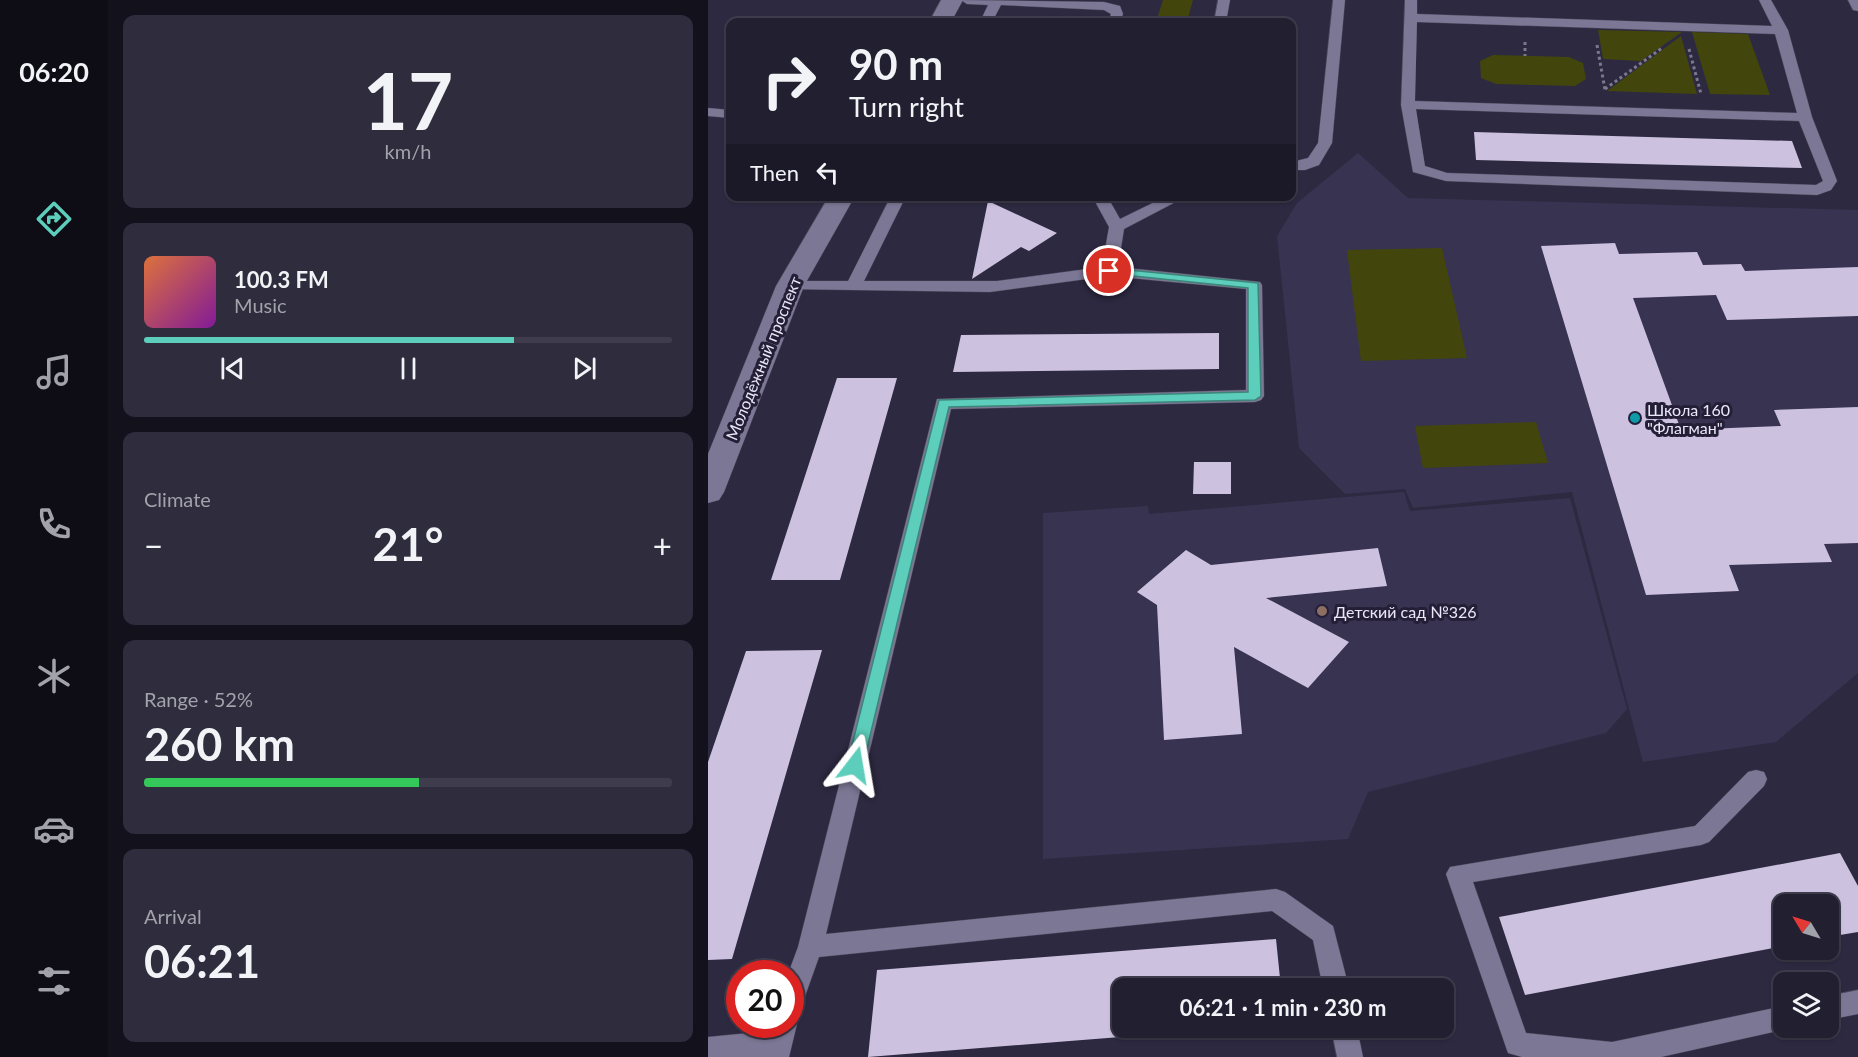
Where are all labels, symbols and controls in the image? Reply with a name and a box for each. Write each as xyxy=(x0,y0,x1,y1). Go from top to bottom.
text: 90 m xyxy=(849,39,943,89)
icon: right xyxy=(750,42,828,120)
text: 17 xyxy=(363,53,453,147)
text: 06:20 xyxy=(19,55,89,88)
text: Turn right xyxy=(849,90,964,123)
text: km/h xyxy=(385,139,431,163)
icon: left xyxy=(811,156,844,189)
text: Then xyxy=(750,159,799,186)
icon: directions xyxy=(33,198,75,240)
pin xyxy=(1083,245,1134,296)
icon: arrive xyxy=(1092,254,1125,287)
text: 100.3 FM xyxy=(234,266,329,293)
street label: Молодёжный проспект xyxy=(721,273,805,443)
text: Music xyxy=(234,293,287,317)
icon: music xyxy=(33,351,75,393)
icon: previous xyxy=(216,352,249,385)
icon: pause xyxy=(392,352,425,385)
icon: next xyxy=(568,352,601,385)
place label: Школа 160 "Флагман" xyxy=(1647,400,1730,437)
marker: Школа 160 "Флагман" xyxy=(1628,411,1642,425)
text: Climate xyxy=(144,487,211,511)
icon: phone xyxy=(33,503,75,545)
text: 21° xyxy=(373,517,443,571)
text: − xyxy=(144,525,163,565)
text: + xyxy=(653,525,672,565)
place label: Детский сад №326 xyxy=(1334,602,1477,621)
marker: Детский сад №326 xyxy=(1315,604,1329,618)
icon: climate xyxy=(33,655,75,697)
text: Range · 52% xyxy=(144,687,253,711)
text: 260 km xyxy=(144,717,295,771)
position arrow xyxy=(823,733,887,797)
icon: car xyxy=(33,808,75,850)
north arrow xyxy=(1773,894,1839,960)
map controls xyxy=(1773,894,1839,1038)
text: Arrival xyxy=(144,904,202,928)
text: 06:21 xyxy=(144,934,260,988)
icon: filters xyxy=(33,960,75,1002)
speed limit sign: 20 xyxy=(726,960,804,1038)
button: layers xyxy=(1773,972,1839,1038)
text: 06:21 · 1 min · 230 m xyxy=(1180,994,1386,1021)

